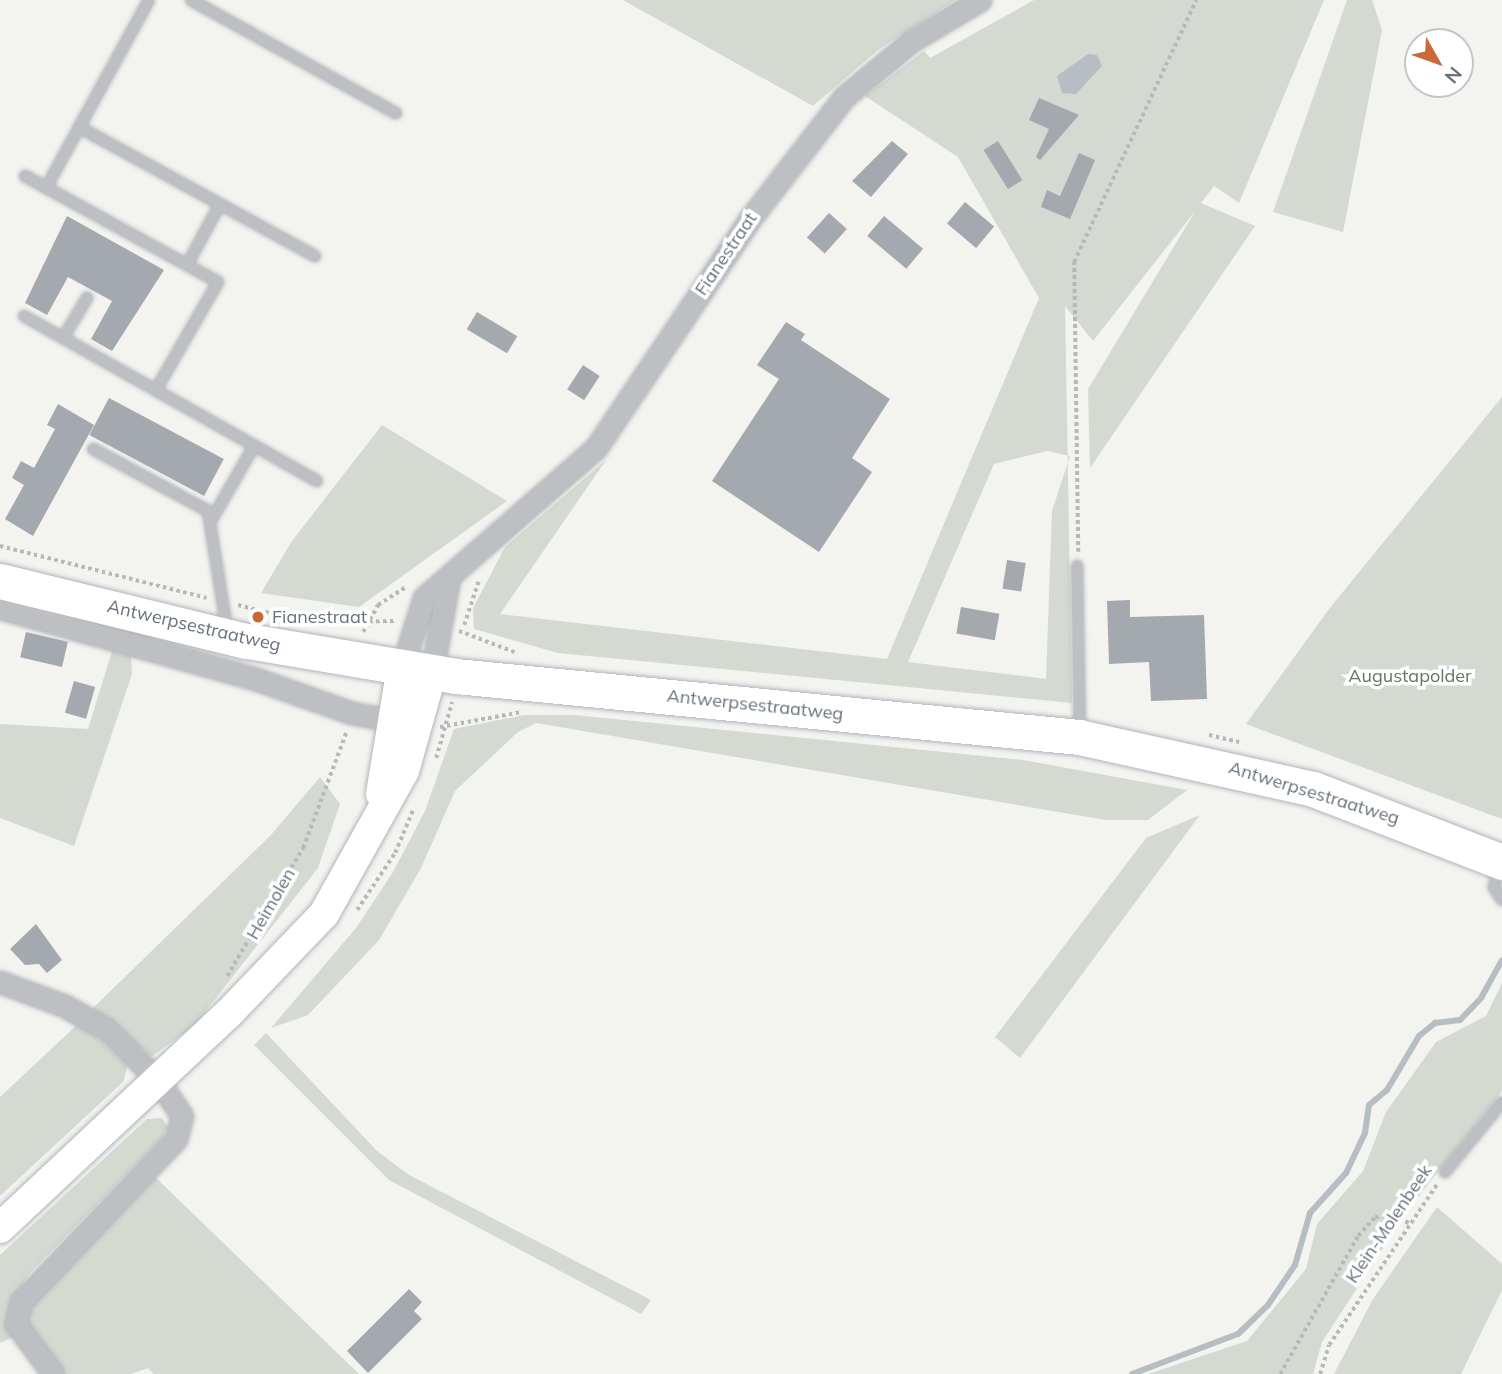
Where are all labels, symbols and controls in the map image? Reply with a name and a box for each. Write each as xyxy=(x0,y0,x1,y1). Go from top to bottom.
north arrow xyxy=(1404,28,1474,98)
text: N xyxy=(1440,62,1467,88)
street label: Fianestraat xyxy=(690,209,762,299)
street label: Antwerpsestraatweg xyxy=(105,596,283,656)
place label: Fianestraat xyxy=(272,606,367,628)
marker: Fianestraat xyxy=(250,609,266,625)
park label: Augustapolder xyxy=(1348,665,1472,687)
street label: Antwerpsestraatweg xyxy=(666,685,844,725)
street label: Antwerpsestraatweg xyxy=(1226,757,1402,829)
street label: Heimolen xyxy=(242,865,300,943)
street label: Klein-Molenbeek xyxy=(1341,1161,1437,1287)

